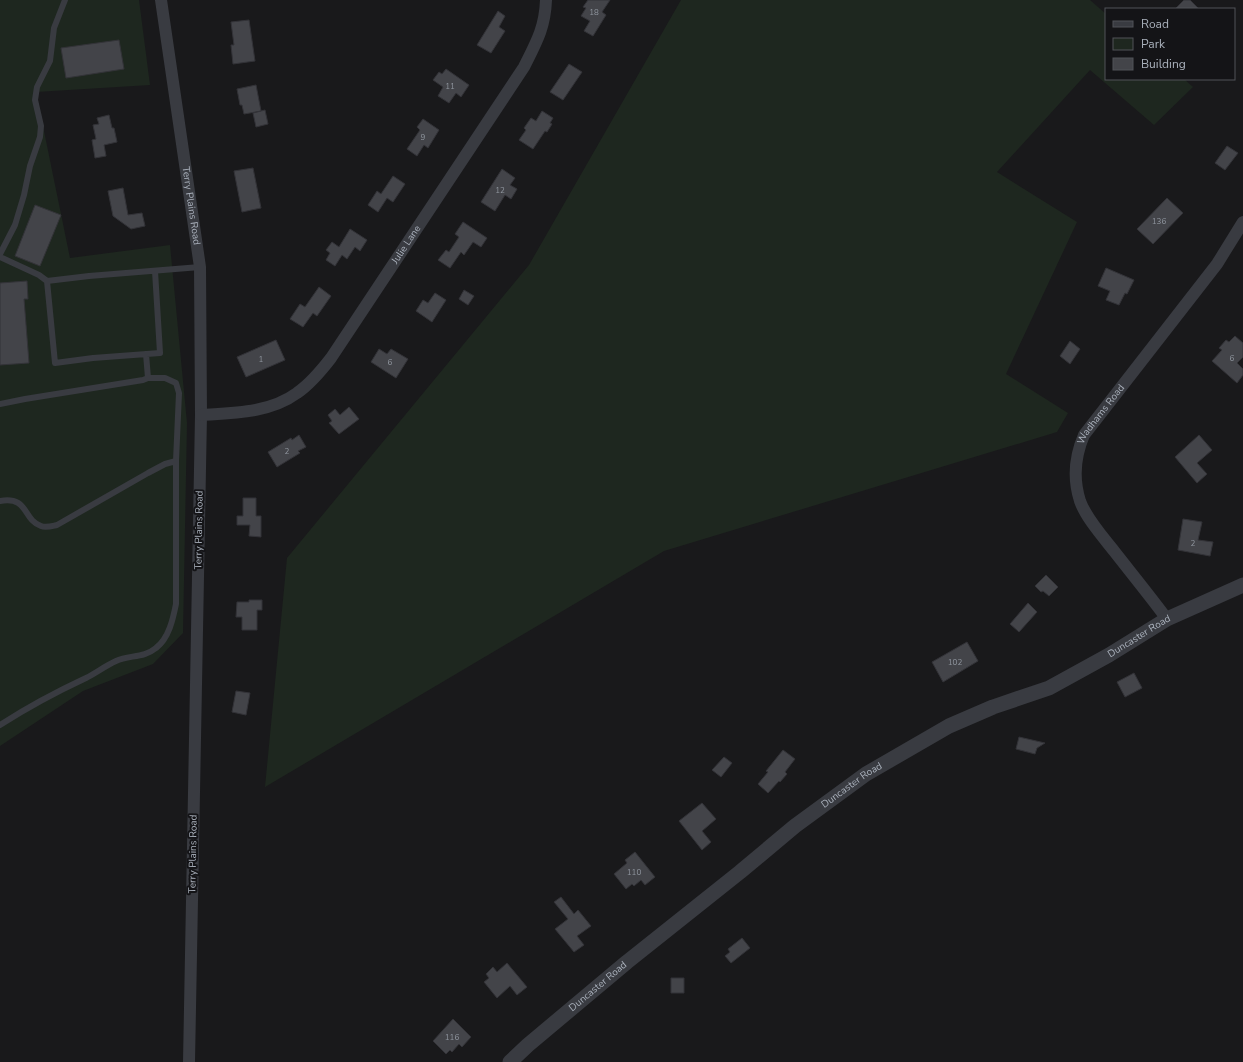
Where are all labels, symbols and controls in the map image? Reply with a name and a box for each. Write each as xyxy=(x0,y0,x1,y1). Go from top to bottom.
house number: 18 xyxy=(589,7,599,18)
legend xyxy=(1105,8,1235,80)
text: Road xyxy=(1141,16,1169,32)
text: Park xyxy=(1141,36,1166,52)
text: Building xyxy=(1141,56,1186,72)
house number: 11 xyxy=(445,81,455,92)
house number: 9 xyxy=(421,132,426,143)
street label: Terry Plains Road xyxy=(178,166,204,246)
house number: 12 xyxy=(495,185,505,196)
house number: 136 xyxy=(1152,216,1166,227)
street label: Julie Lane xyxy=(388,222,424,268)
house number: 6 xyxy=(1230,353,1235,364)
house number: 1 xyxy=(259,354,264,365)
house number: 6 xyxy=(388,357,393,368)
street label: Wadhams Road xyxy=(1074,381,1128,446)
house number: 2 xyxy=(285,446,290,457)
street label: Terry Plains Road xyxy=(191,490,207,570)
house number: 2 xyxy=(1191,538,1196,549)
street label: Duncaster Road xyxy=(1105,611,1173,661)
house number: 102 xyxy=(948,657,962,668)
street label: Duncaster Road xyxy=(818,759,885,812)
street label: Terry Plains Road xyxy=(185,814,201,894)
house number: 110 xyxy=(627,867,641,878)
street label: Duncaster Road xyxy=(566,958,630,1015)
house number: 116 xyxy=(445,1032,459,1043)

